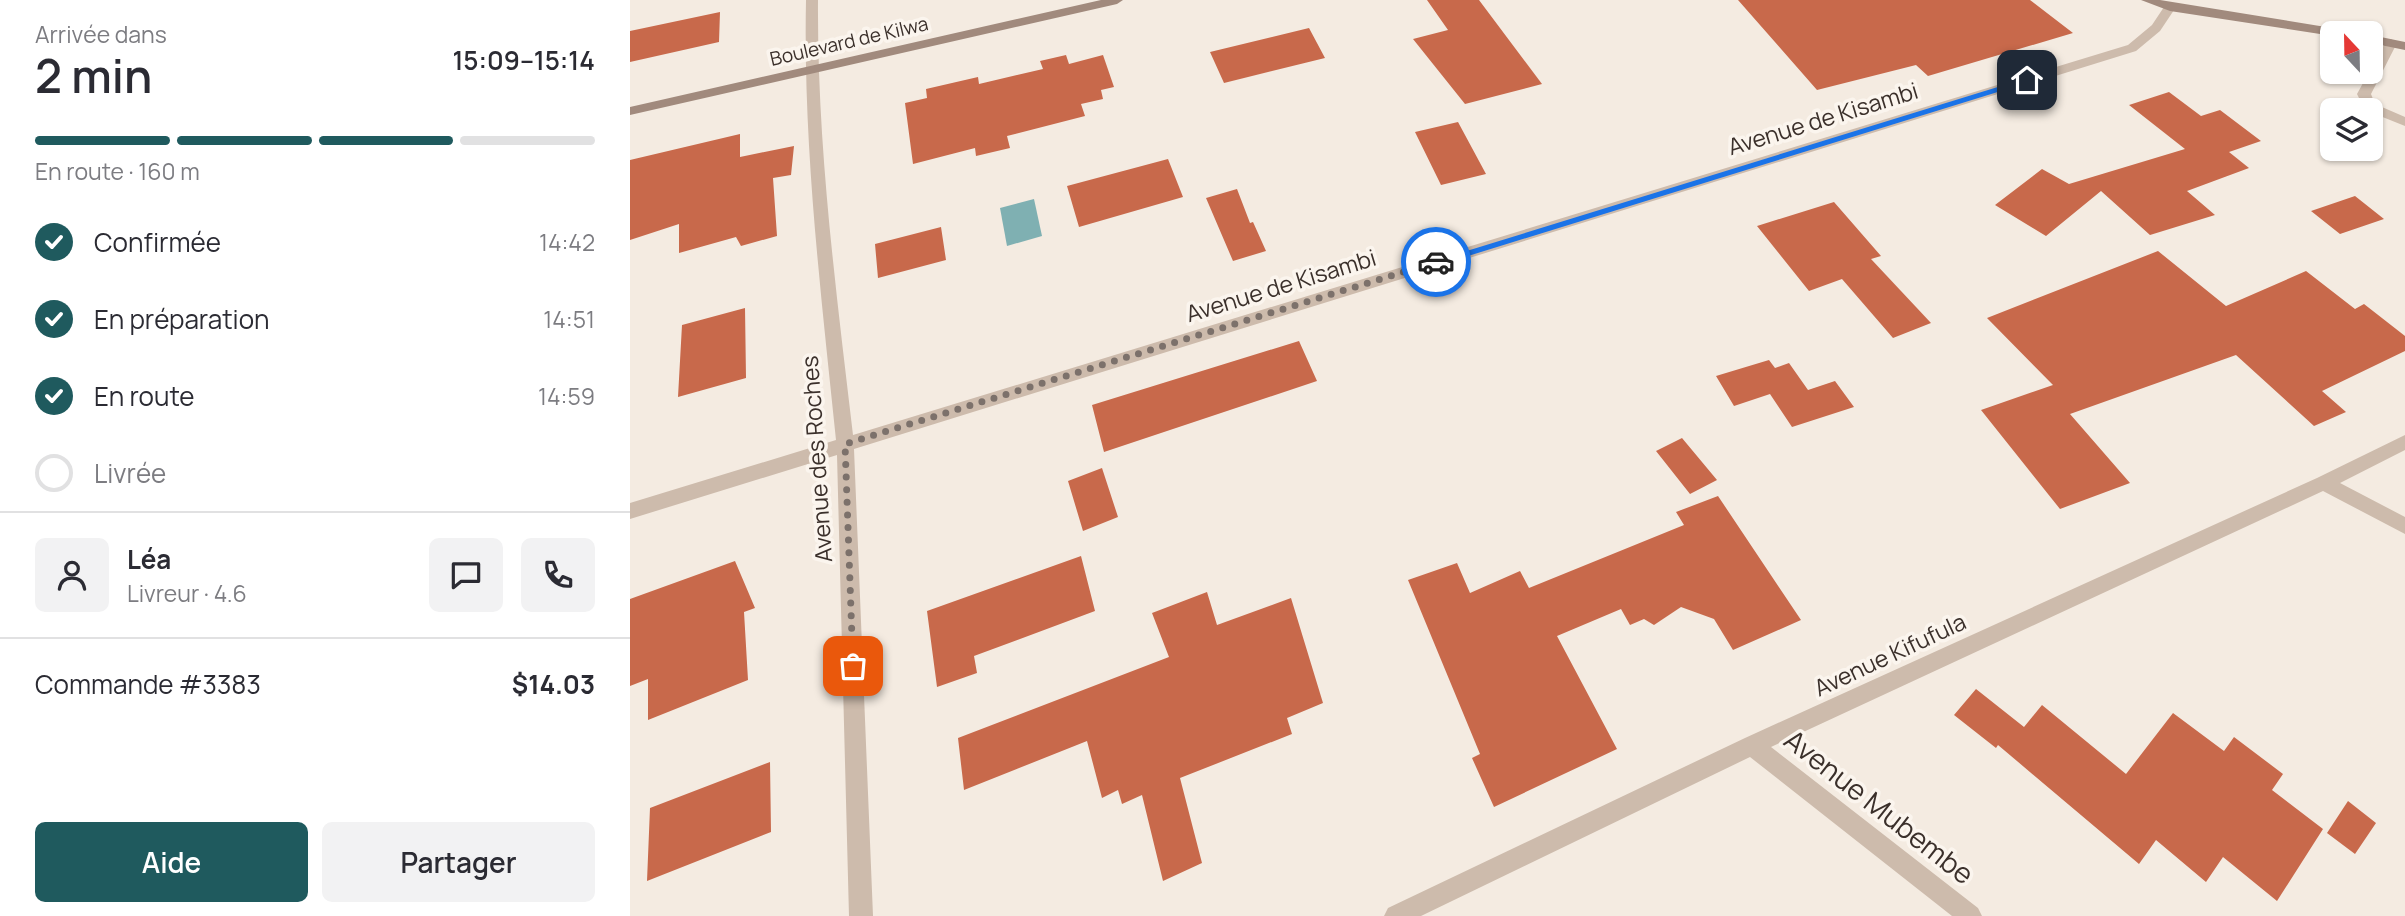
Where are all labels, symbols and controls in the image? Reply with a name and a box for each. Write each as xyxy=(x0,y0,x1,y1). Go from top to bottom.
street label: Boulevard de Kilwa xyxy=(767,10,931,72)
text: Arrivée dans xyxy=(35,18,167,50)
north arrow xyxy=(2320,21,2384,84)
map controls xyxy=(2320,21,2383,161)
text: 15:09–15:14 xyxy=(452,42,595,78)
text: 2 min xyxy=(35,44,152,107)
pin xyxy=(1997,50,2057,110)
icon: home xyxy=(2008,61,2046,99)
street label: Avenue de Kisambi xyxy=(1724,74,1922,162)
button: layers xyxy=(2320,98,2383,161)
text: En route · 160 m xyxy=(35,155,200,187)
icon: check xyxy=(35,223,73,261)
text: Confirmée xyxy=(94,224,221,260)
text: 14:42 xyxy=(539,226,595,258)
courier xyxy=(1401,227,1471,297)
street label: Avenue de Kisambi xyxy=(1182,241,1380,329)
icon: car xyxy=(1417,243,1455,281)
icon: check xyxy=(35,300,73,338)
text: En préparation xyxy=(94,301,269,337)
text: 14:51 xyxy=(543,303,595,335)
street label: Avenue des Roches xyxy=(793,355,839,563)
icon: check xyxy=(35,377,73,415)
text: En route xyxy=(94,378,195,414)
text: 14:59 xyxy=(538,380,595,412)
text: Livrée xyxy=(94,455,166,491)
button: person xyxy=(35,538,109,612)
button: chat xyxy=(429,538,503,612)
button: phone xyxy=(521,538,595,612)
text: Léa xyxy=(127,541,171,577)
text: Livreur · 4.6 xyxy=(127,577,247,609)
street label: Avenue Kifufula xyxy=(1808,605,1971,703)
pin xyxy=(823,636,883,696)
icon: bag xyxy=(834,647,872,685)
text: Commande #3383 xyxy=(35,666,261,702)
text: $14.03 xyxy=(512,666,595,702)
street label: Avenue Mubembe xyxy=(1777,720,1982,892)
button: Aide xyxy=(35,822,308,902)
button: Partager xyxy=(322,822,595,902)

